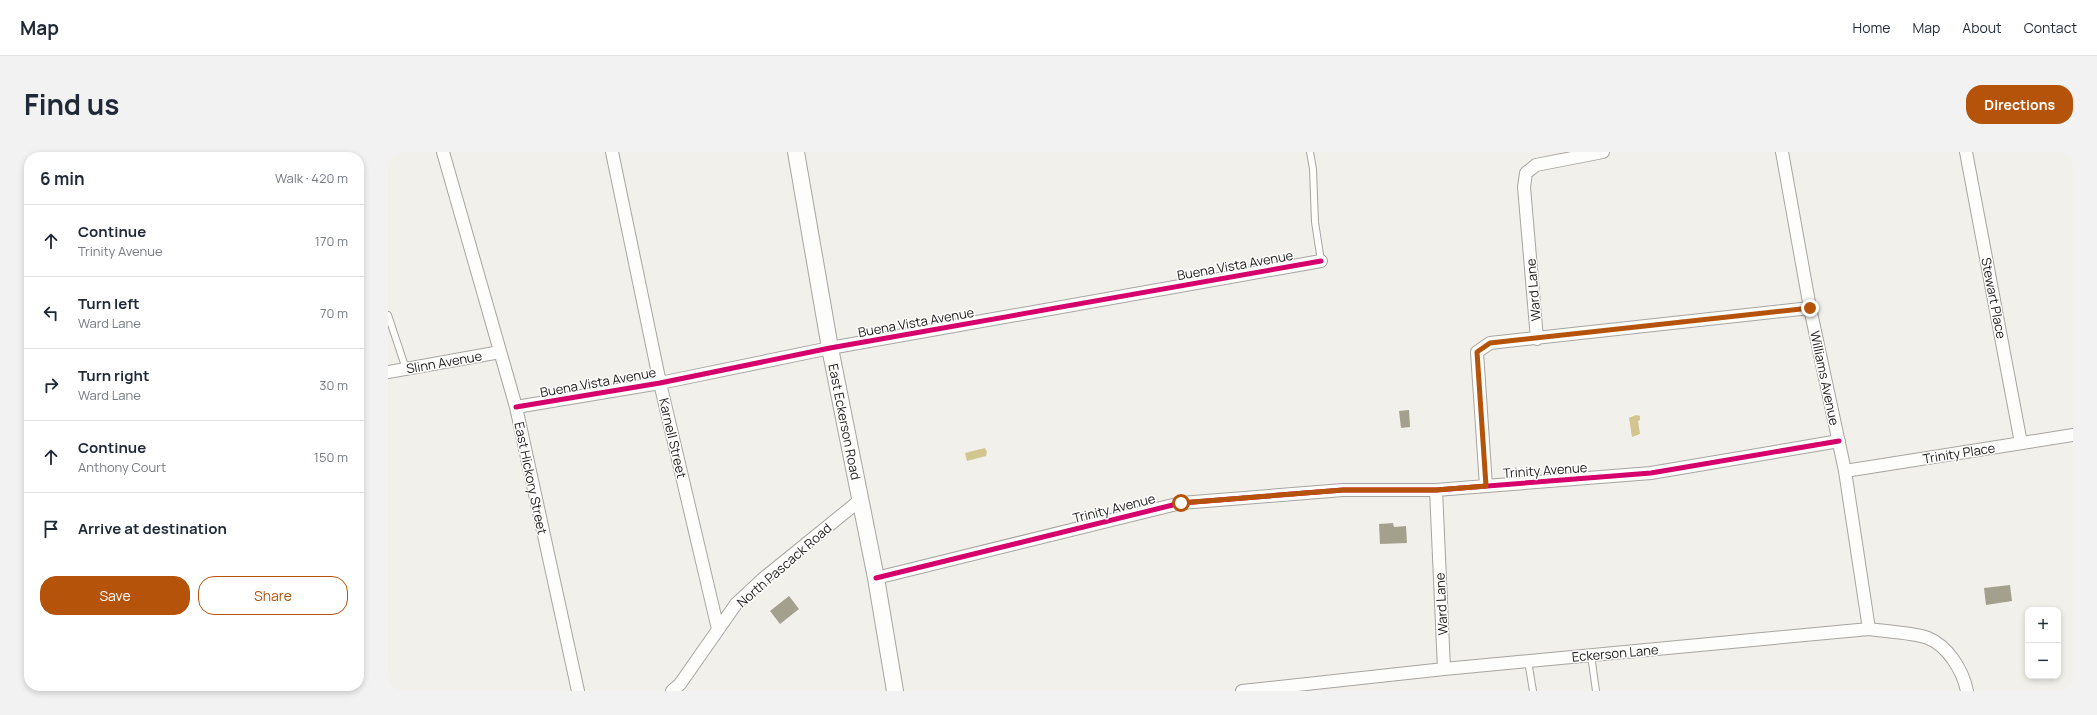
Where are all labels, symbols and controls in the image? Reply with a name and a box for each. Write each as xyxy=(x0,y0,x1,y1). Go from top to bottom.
text: Map xyxy=(20,15,59,41)
text: Home xyxy=(1853,18,1890,37)
text: Map xyxy=(1912,18,1940,37)
text: About xyxy=(1962,18,2002,37)
text: Contact xyxy=(2024,18,2077,37)
text: Find us xyxy=(24,85,119,123)
button: Directions xyxy=(1966,85,2073,124)
text: 6 min xyxy=(40,167,85,190)
text: Walk · 420 m xyxy=(275,169,348,187)
text: Continue xyxy=(78,221,146,242)
icon: ahead xyxy=(40,230,62,252)
text: 170 m xyxy=(315,232,348,250)
text: Trinity Avenue xyxy=(78,242,163,260)
street label: Buena Vista Avenue xyxy=(1176,246,1295,284)
street label: Stewart Place xyxy=(1977,256,2011,341)
street label: Ward Lane xyxy=(1521,258,1545,322)
text: Turn left xyxy=(78,293,140,314)
route end xyxy=(1801,299,1819,317)
icon: left xyxy=(40,302,62,324)
street label: Buena Vista Avenue xyxy=(857,303,976,341)
text: 70 m xyxy=(320,304,348,322)
text: Ward Lane xyxy=(78,314,141,332)
street label: Williams Avenue xyxy=(1806,329,1844,427)
street label: Slinn Avenue xyxy=(405,346,484,378)
street label: East Eckerson Road xyxy=(824,362,865,481)
street label: Buena Vista Avenue xyxy=(539,363,658,401)
text: Turn right xyxy=(78,365,149,386)
icon: right xyxy=(40,374,62,396)
text: 30 m xyxy=(319,376,348,394)
text: Ward Lane xyxy=(78,386,141,404)
street label: Karnell Street xyxy=(655,396,691,480)
street label: East Hickory Street xyxy=(510,420,552,536)
text: Continue xyxy=(78,437,146,458)
street label: Trinity Place xyxy=(1922,438,1997,468)
icon: ahead xyxy=(40,446,62,468)
text: 150 m xyxy=(314,448,348,466)
text: Anthony Court xyxy=(78,458,166,476)
street label: Trinity Avenue xyxy=(1502,458,1588,482)
street label: Trinity Avenue xyxy=(1071,489,1158,527)
route start xyxy=(1172,494,1190,512)
icon: arrive xyxy=(40,518,62,540)
text: Arrive at destination xyxy=(78,518,227,539)
street label: North Pascack Road xyxy=(733,519,835,611)
street label: Ward Lane xyxy=(1430,572,1452,636)
button: Save xyxy=(40,576,190,615)
button: Share xyxy=(198,576,348,615)
map controls xyxy=(2025,607,2061,679)
button: + xyxy=(2025,607,2061,643)
street label: Eckerson Lane xyxy=(1571,640,1659,666)
button: − xyxy=(2025,643,2061,679)

